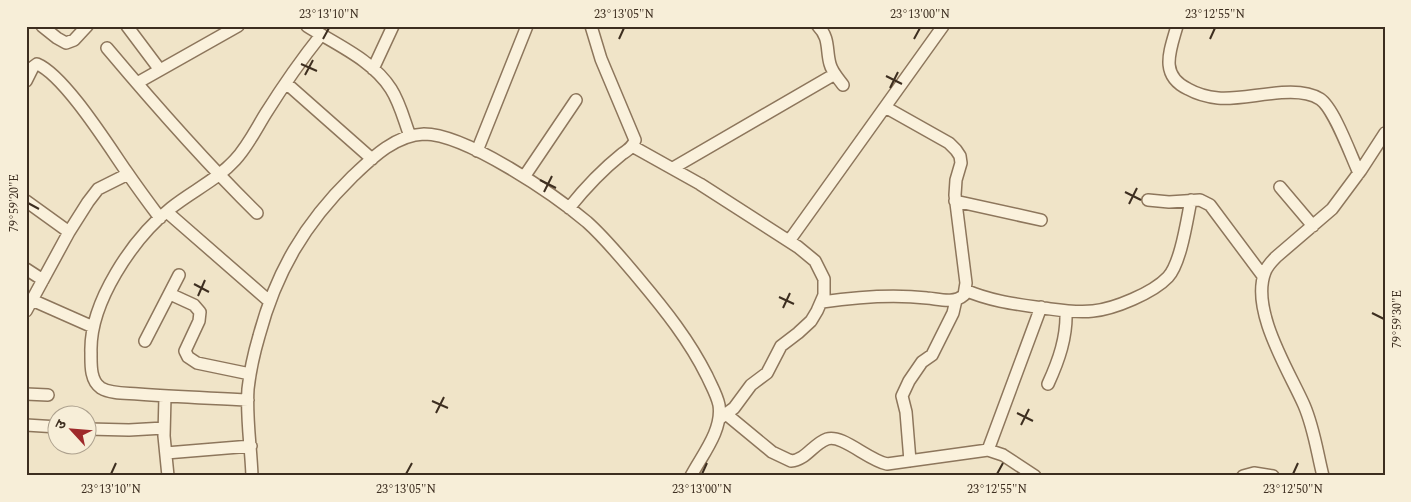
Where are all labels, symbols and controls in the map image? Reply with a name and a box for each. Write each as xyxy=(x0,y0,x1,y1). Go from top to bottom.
text: 23°13'10"N xyxy=(299,5,359,24)
text: 23°13'05"N xyxy=(594,5,654,24)
text: 23°13'00"N xyxy=(890,5,950,24)
text: 23°12'55"N xyxy=(1185,5,1245,24)
text: 79°59'20"E xyxy=(5,174,24,232)
text: 79°59'30"E xyxy=(1388,290,1407,348)
north arrow xyxy=(48,404,98,454)
text: उ xyxy=(50,416,72,433)
text: 23°13'10"N xyxy=(81,480,141,499)
text: 23°13'05"N xyxy=(376,480,436,499)
text: 23°13'00"N xyxy=(672,480,732,499)
text: 23°12'55"N xyxy=(967,480,1027,499)
text: 23°12'50"N xyxy=(1263,480,1323,499)

